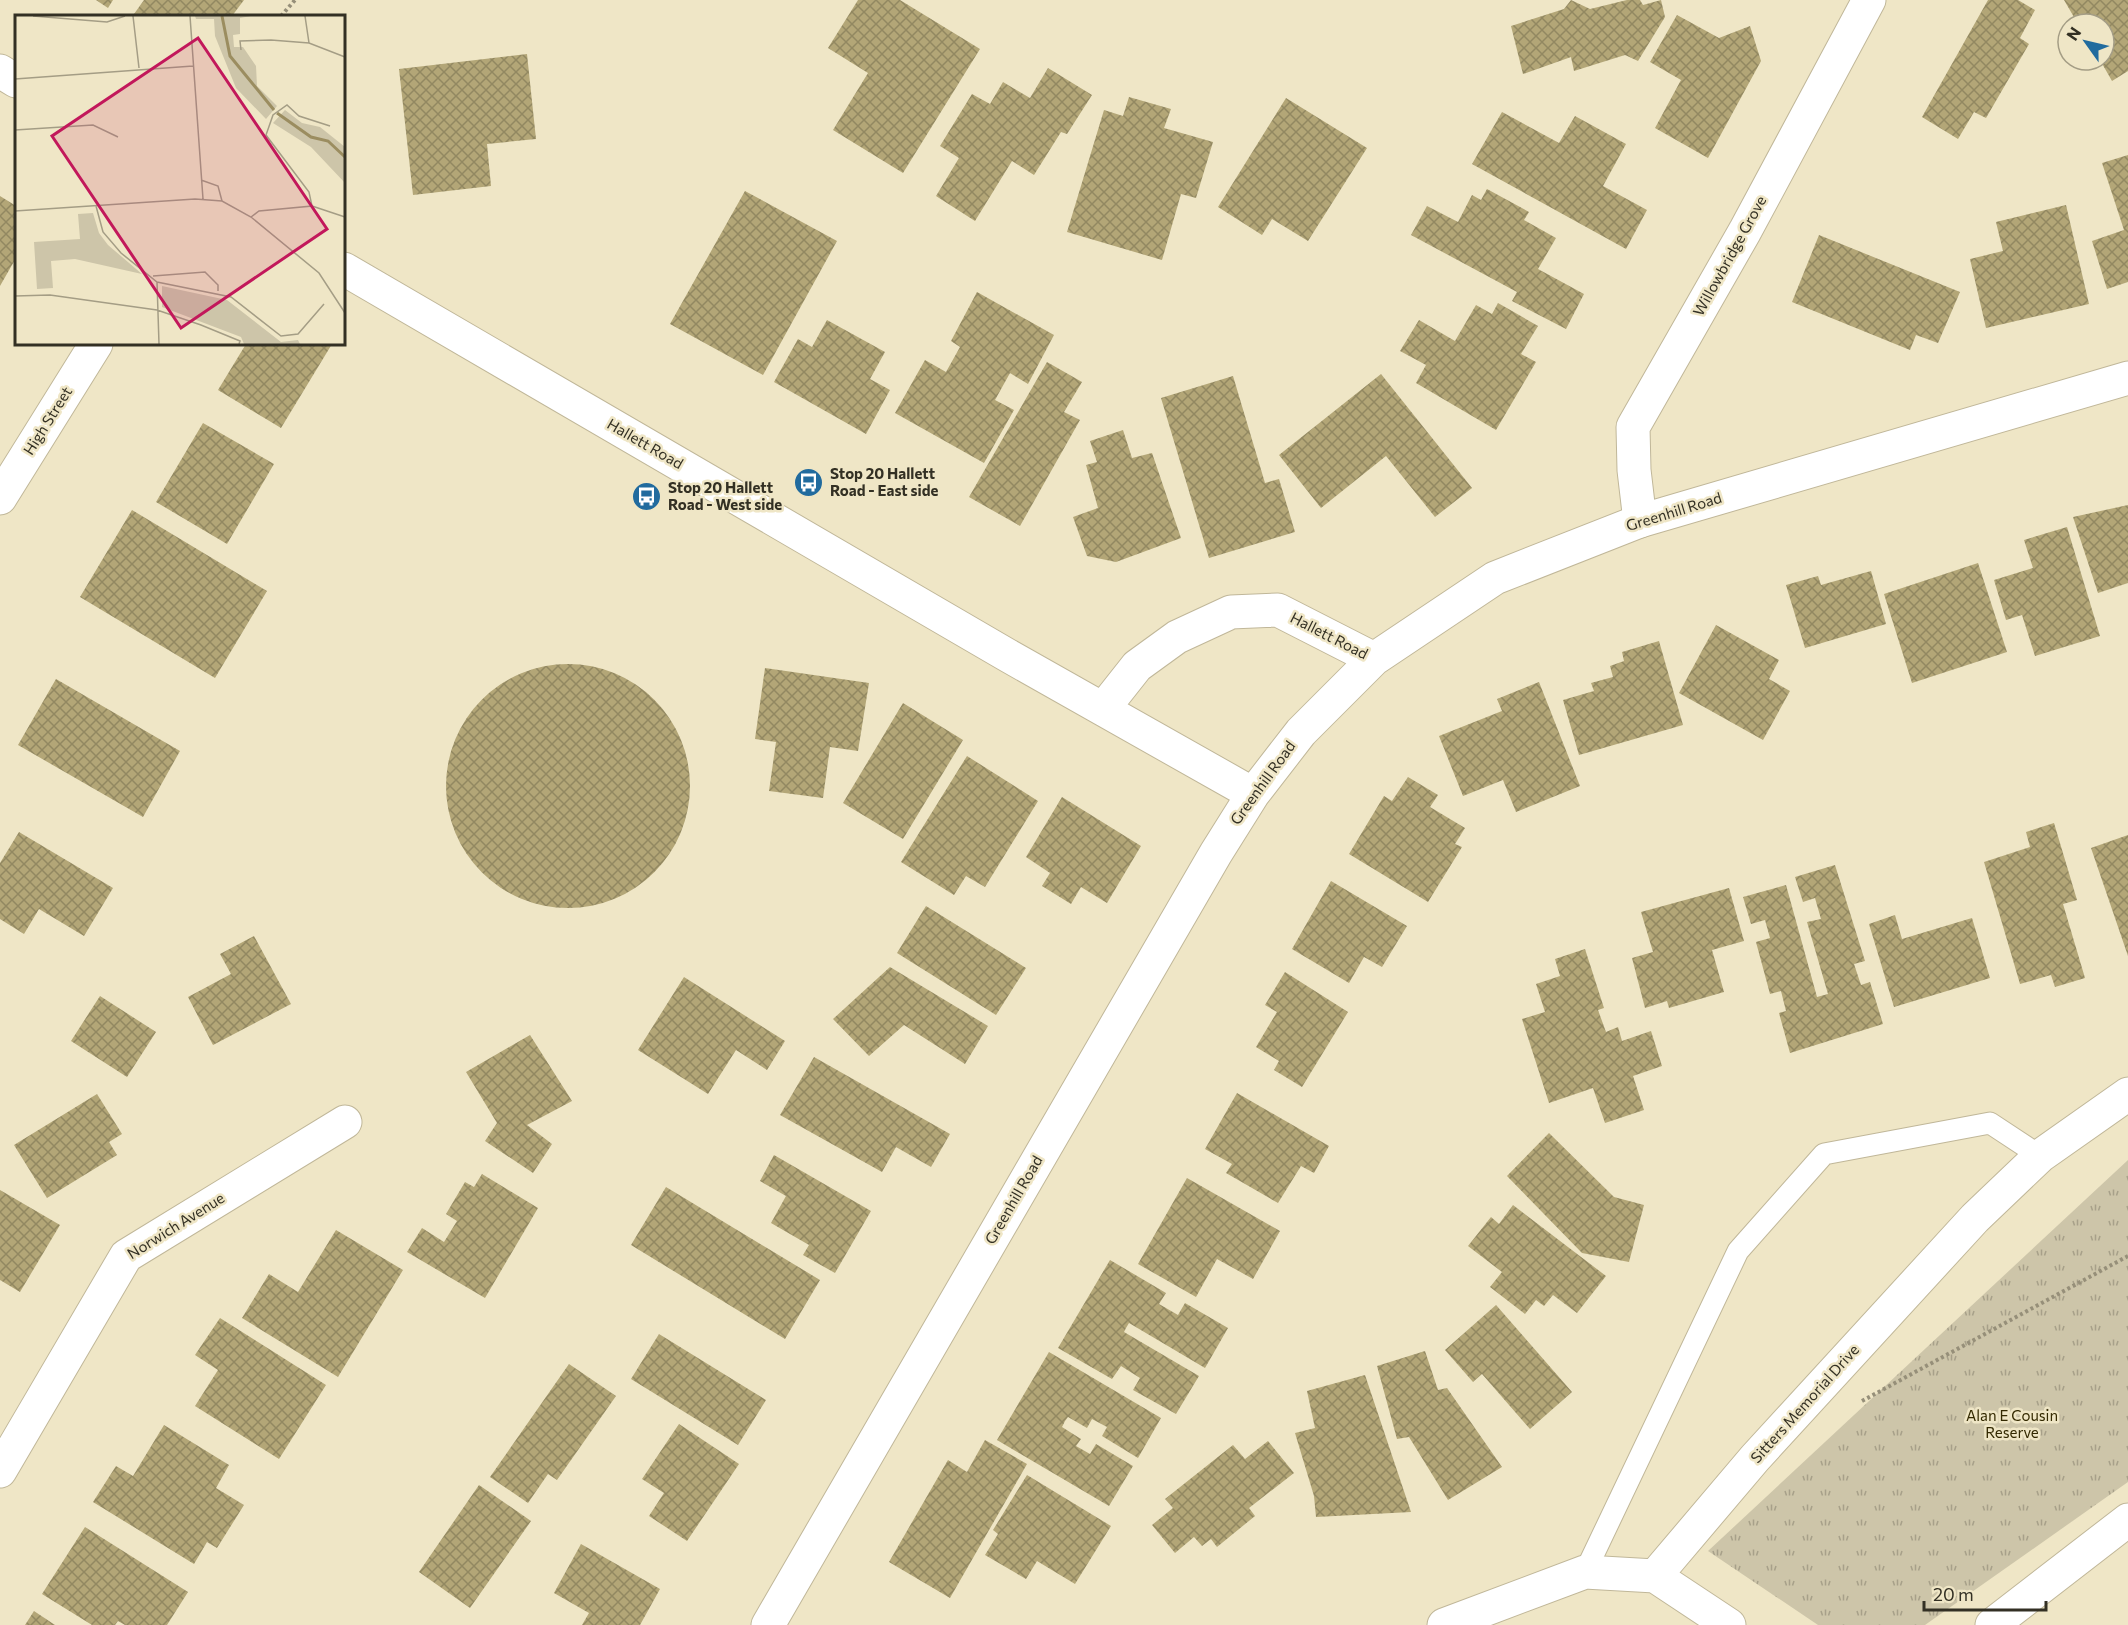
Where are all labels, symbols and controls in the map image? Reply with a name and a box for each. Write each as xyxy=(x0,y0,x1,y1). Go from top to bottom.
north arrow xyxy=(2056,12,2116,72)
inset map xyxy=(15,15,345,345)
text: N xyxy=(2062,23,2084,44)
street label: Willowbridge Grove xyxy=(1689,192,1770,319)
street label: High Street xyxy=(19,383,75,458)
street label: Hallett Road xyxy=(604,414,687,472)
place label: Stop 20 Hallett Road - East side xyxy=(830,464,938,499)
bus stop icon: Stop 20 Hallett Road - East side xyxy=(793,467,825,499)
place label: Stop 20 Hallett Road - West side xyxy=(668,478,782,513)
bus stop icon: Stop 20 Hallett Road - West side xyxy=(631,481,663,513)
street label: Greenhill Road xyxy=(1624,488,1724,534)
street label: Hallett Road xyxy=(1288,608,1371,662)
street label: Greenhill Road xyxy=(1226,737,1299,828)
street label: Greenhill Road xyxy=(981,1152,1046,1247)
street label: Norwich Avenue xyxy=(124,1188,227,1262)
street label: Sitters Memorial Drive xyxy=(1746,1340,1862,1466)
park label: Alan E Cousin Reserve xyxy=(1966,1406,2058,1441)
scale bar xyxy=(1924,1574,2046,1612)
text: 20 m xyxy=(1933,1583,1974,1605)

